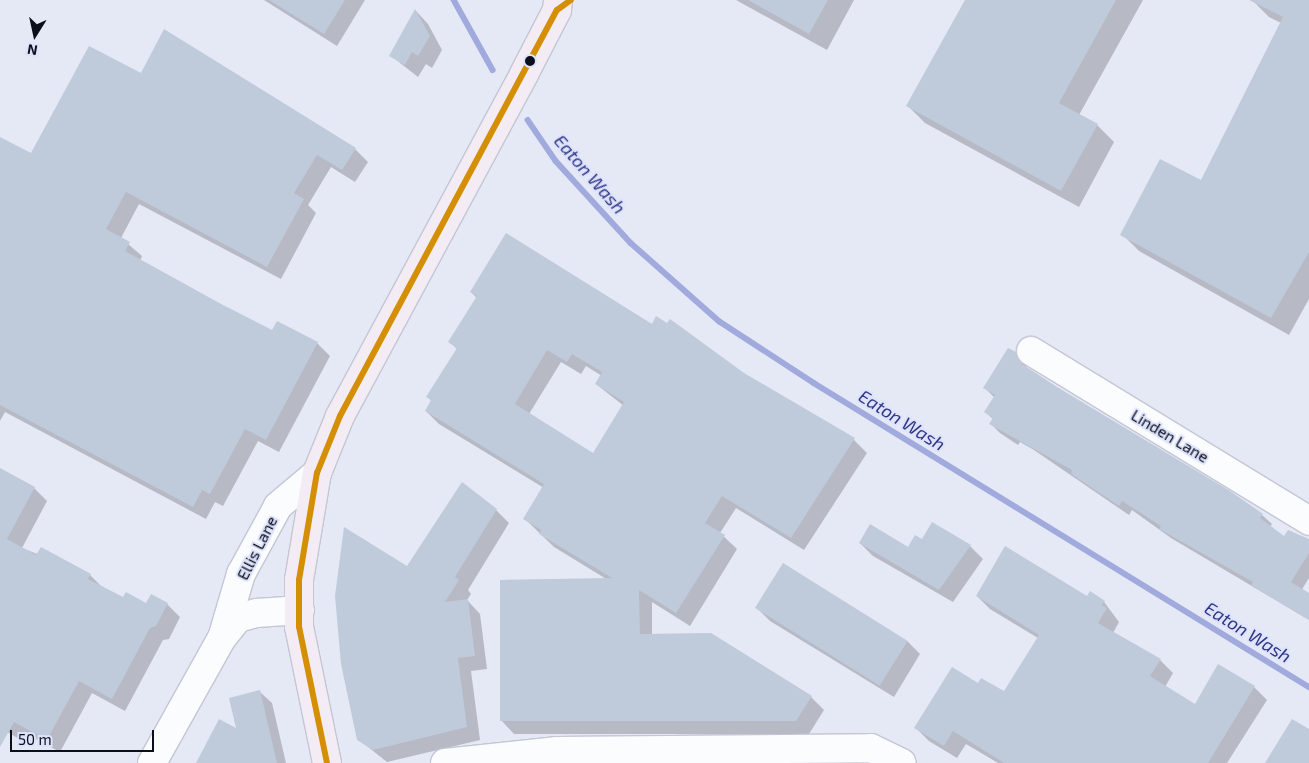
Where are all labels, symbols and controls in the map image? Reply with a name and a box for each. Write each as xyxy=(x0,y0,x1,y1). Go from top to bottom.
north arrow xyxy=(10,10,60,60)
text: N xyxy=(26,41,39,60)
unlabelled marker xyxy=(525,56,535,66)
water label: Eaton Wash xyxy=(550,130,630,218)
water label: Eaton Wash xyxy=(855,385,949,455)
street label: Linden Lane xyxy=(1128,405,1212,467)
street label: Ellis Lane xyxy=(233,513,281,583)
water label: Eaton Wash xyxy=(1201,597,1295,667)
scale bar xyxy=(12,720,156,752)
text: 50 m xyxy=(18,730,52,748)

